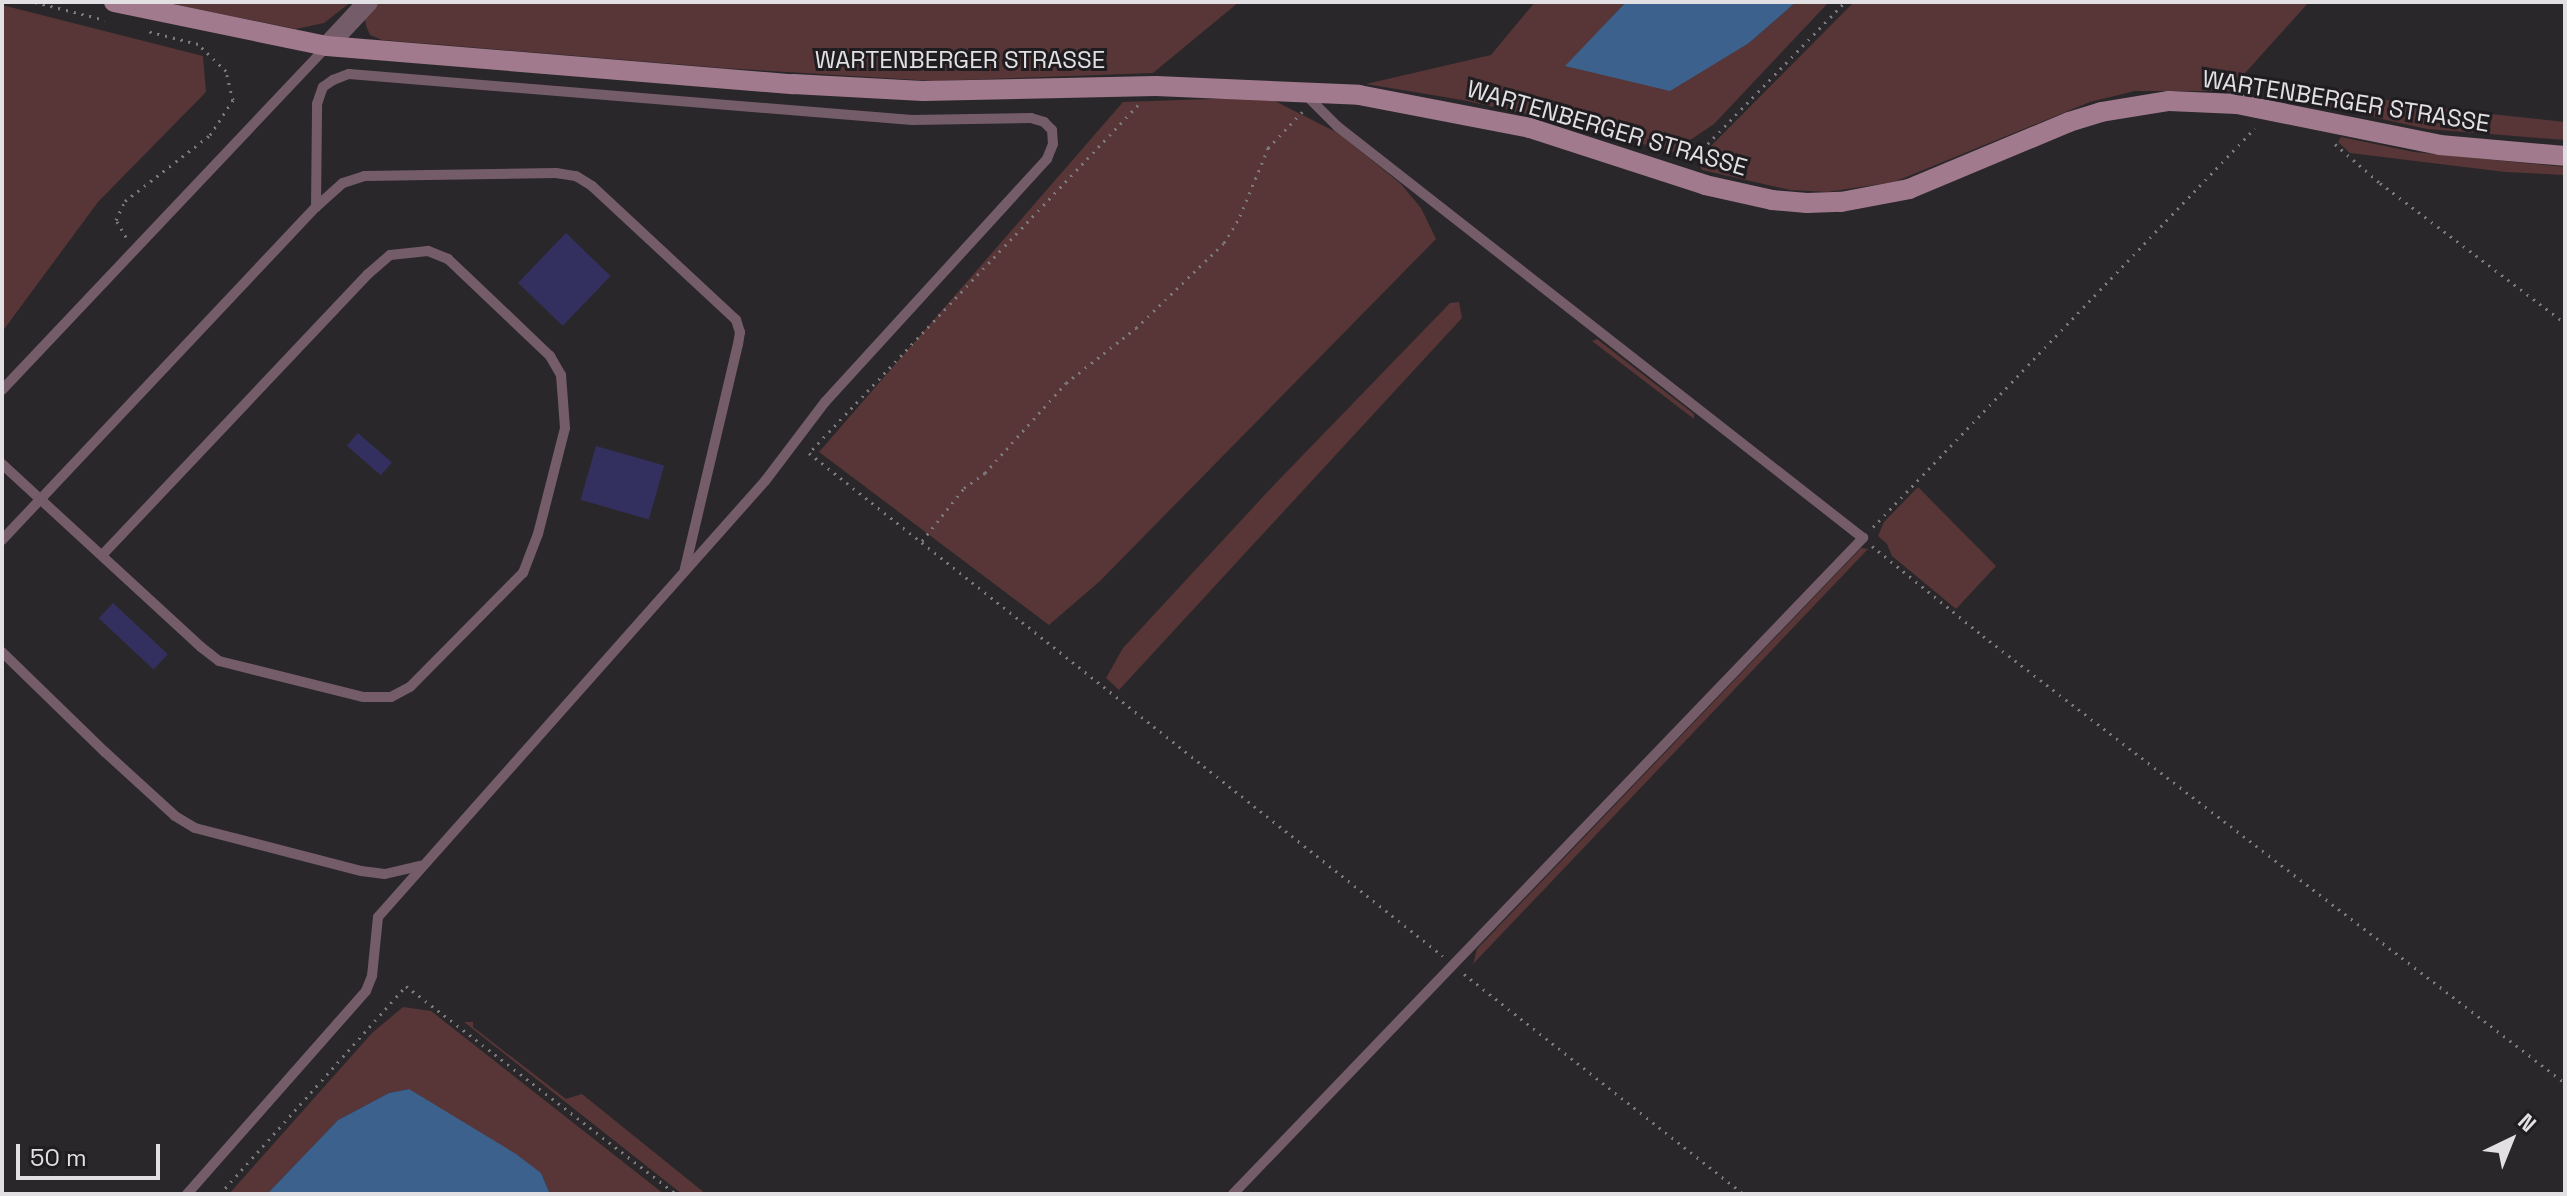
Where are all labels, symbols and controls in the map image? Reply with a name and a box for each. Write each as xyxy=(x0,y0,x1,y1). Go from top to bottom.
street label: WARTENBERGER STRASSE xyxy=(815,46,1105,74)
street label: WARTENBERGER STRASSE xyxy=(2200,64,2492,138)
street label: WARTENBERGER STRASSE xyxy=(1463,74,1751,182)
north arrow xyxy=(2471,1100,2551,1180)
text: N xyxy=(2512,1107,2542,1138)
scale bar xyxy=(20,1128,164,1178)
text: 50 m xyxy=(30,1142,87,1173)

